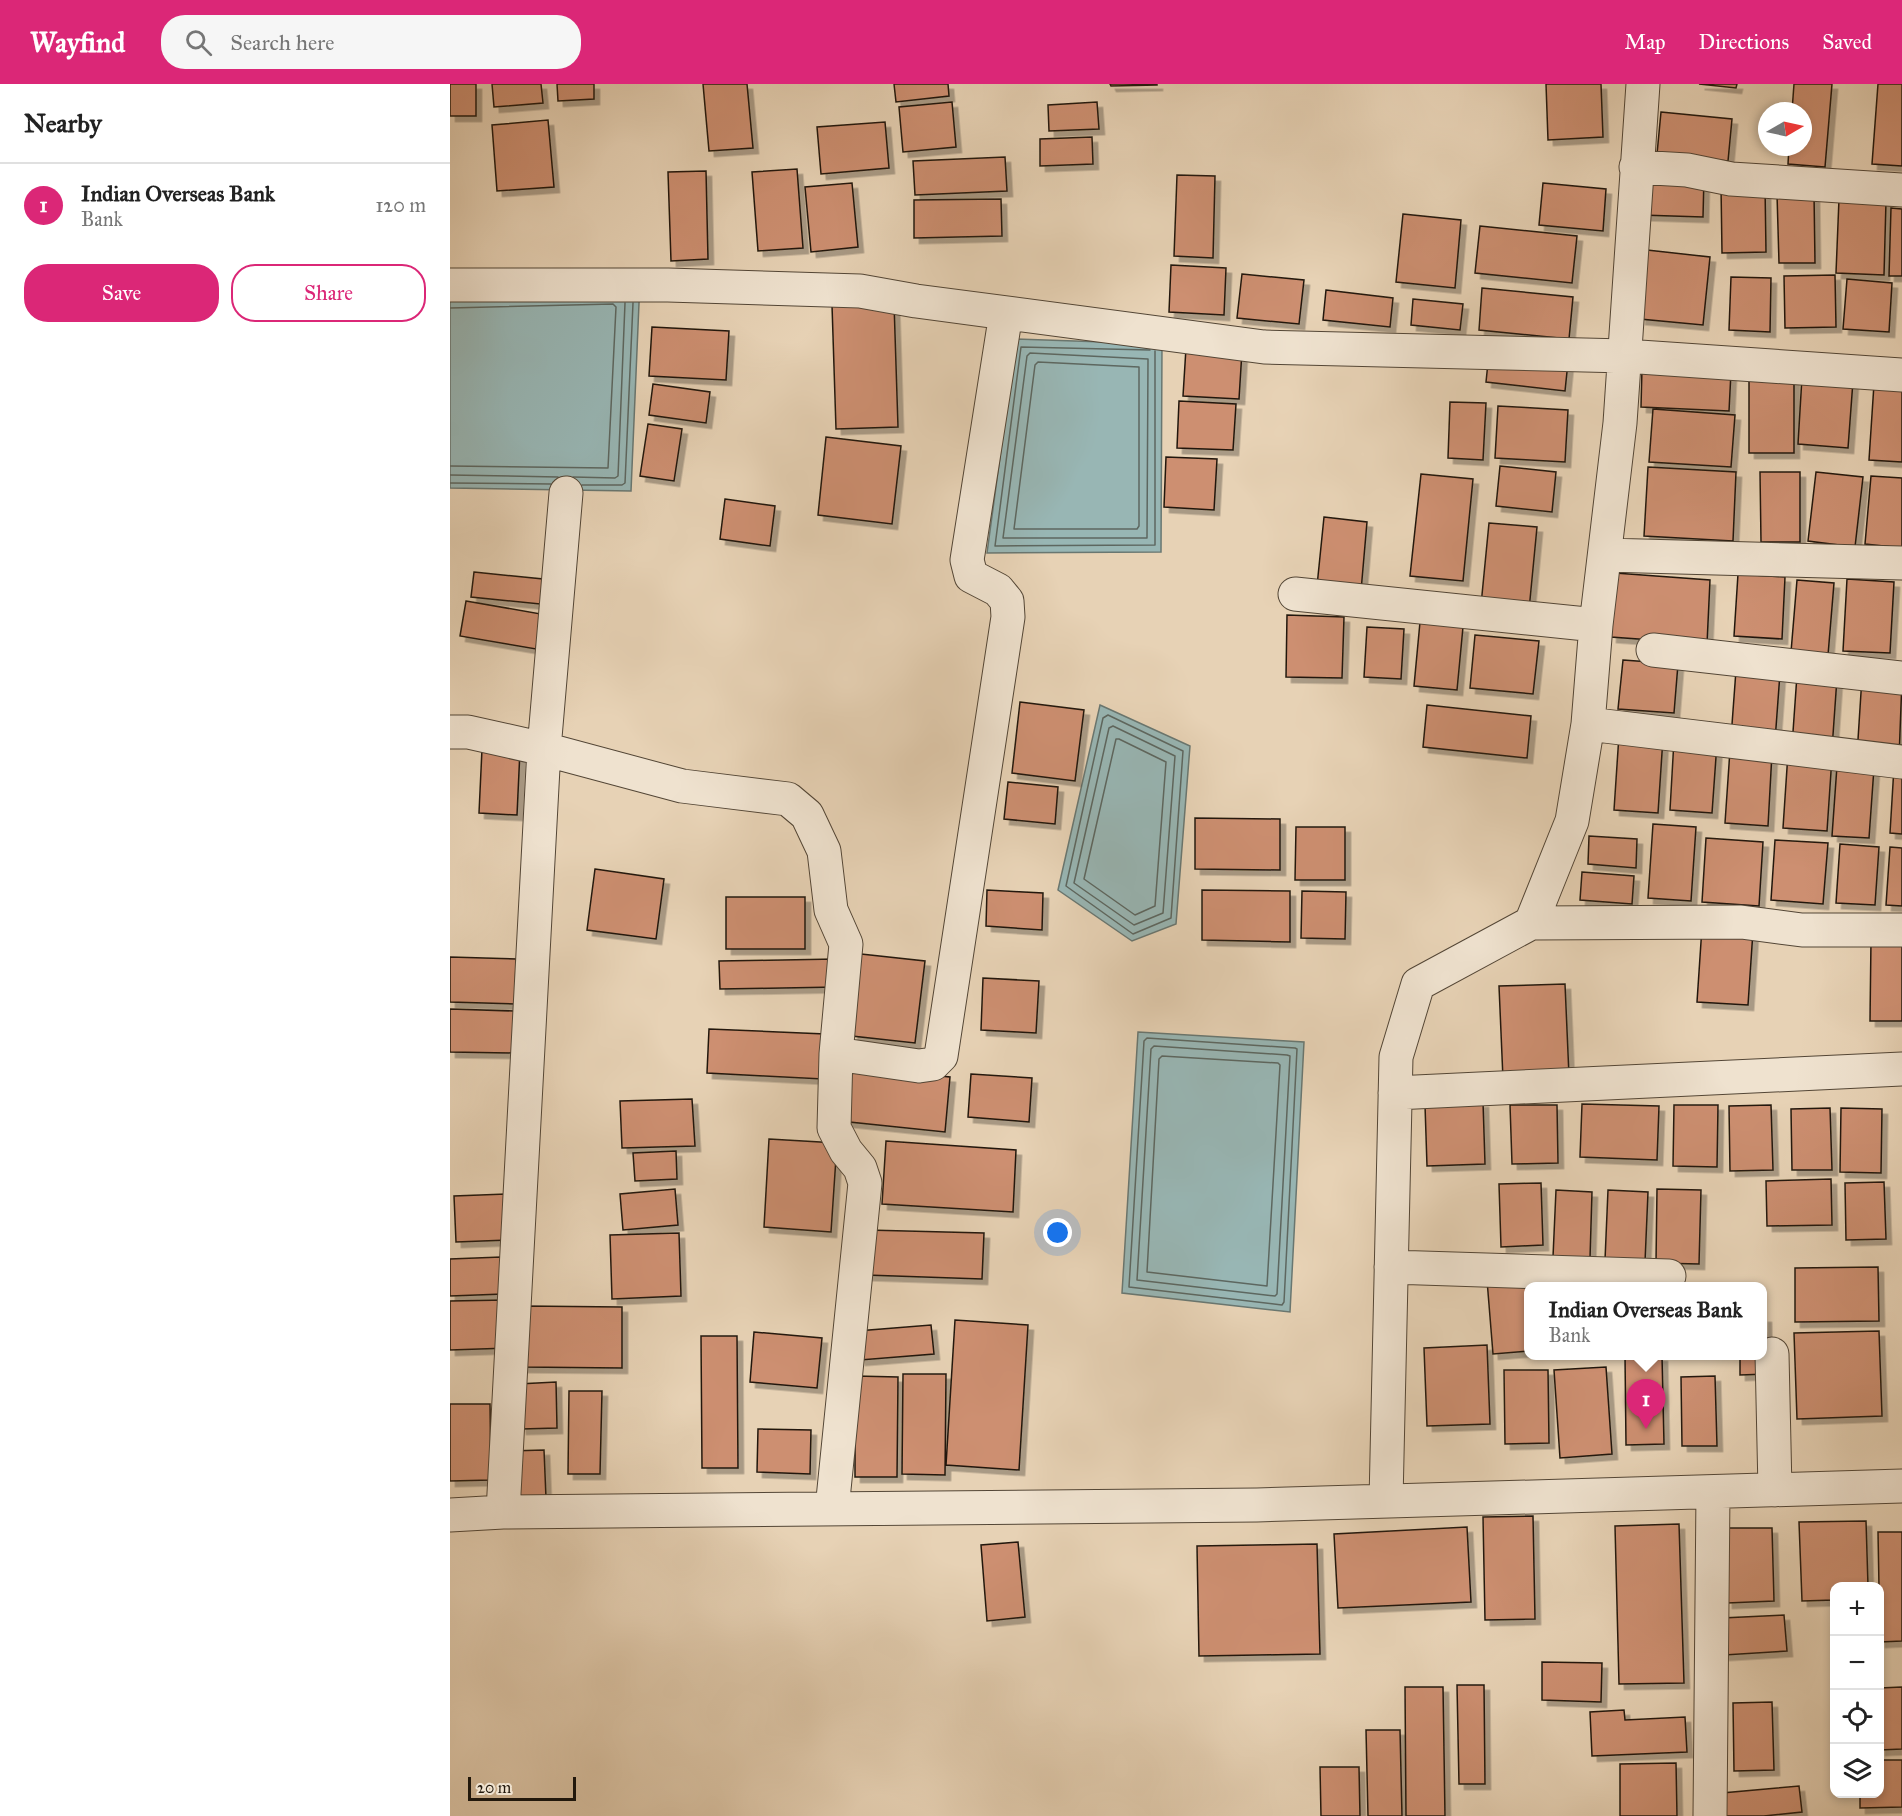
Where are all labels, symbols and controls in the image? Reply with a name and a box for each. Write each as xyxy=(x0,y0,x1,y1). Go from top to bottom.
search box xyxy=(161,15,581,69)
text: Wayfind xyxy=(30,25,125,60)
icon: search xyxy=(182,26,215,59)
text: Search here xyxy=(230,29,334,56)
text: Map xyxy=(1625,29,1666,55)
text: Directions xyxy=(1699,29,1789,55)
text: Saved xyxy=(1822,29,1872,55)
north arrow xyxy=(1758,102,1812,156)
text: Nearby xyxy=(24,107,102,139)
text: Indian Overseas Bank xyxy=(81,180,275,207)
text: 1 xyxy=(40,193,47,217)
text: 120 m xyxy=(375,193,426,217)
text: Bank xyxy=(81,207,123,231)
button: Save xyxy=(24,264,219,322)
button: Share xyxy=(231,264,426,322)
your location xyxy=(1043,1218,1072,1247)
popup xyxy=(1524,1282,1767,1360)
text: Indian Overseas Bank xyxy=(1548,1296,1743,1323)
text: Bank xyxy=(1548,1323,1590,1347)
pin: 1 xyxy=(1626,1380,1666,1429)
map controls xyxy=(1830,1582,1884,1798)
button: + xyxy=(1830,1582,1884,1636)
button: − xyxy=(1830,1636,1884,1690)
button: locate xyxy=(1830,1690,1884,1744)
button: layers xyxy=(1830,1744,1884,1798)
scale bar xyxy=(468,1774,576,1802)
text: 20 m xyxy=(477,1778,511,1797)

